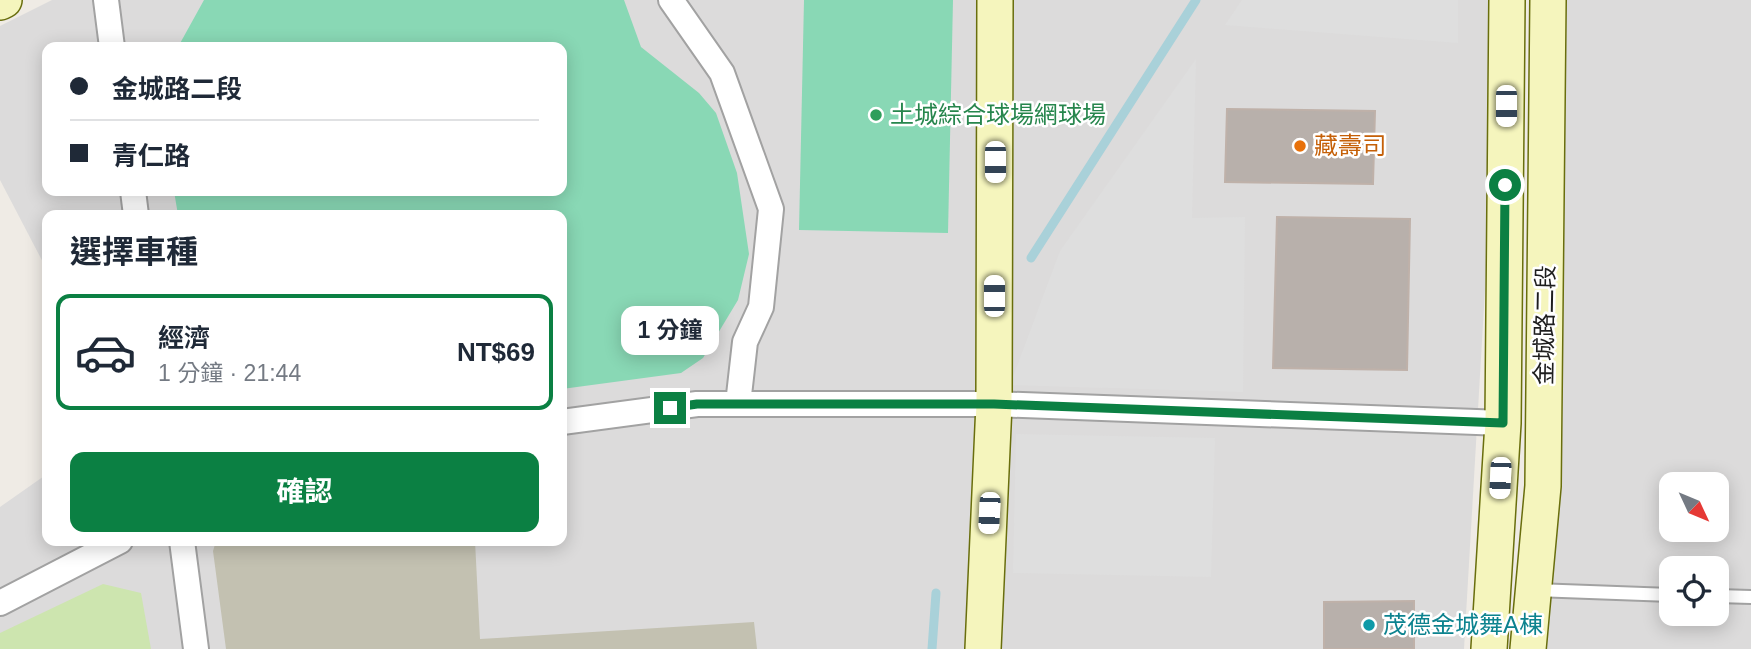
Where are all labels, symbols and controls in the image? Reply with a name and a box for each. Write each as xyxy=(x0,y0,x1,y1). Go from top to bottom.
text: 金城路二段 xyxy=(112,74,242,104)
car xyxy=(1496,85,1517,127)
place label: 土城綜合球場網球場 xyxy=(890,101,1106,128)
marker: 土城綜合球場網球場 xyxy=(868,107,884,123)
place label: 藏壽司 xyxy=(1314,132,1386,159)
marker: 藏壽司 xyxy=(1292,138,1308,154)
text: 青仁路 xyxy=(112,141,190,171)
car xyxy=(985,141,1006,183)
route start xyxy=(1489,169,1521,201)
text: 選擇車種 xyxy=(70,234,198,270)
street label: 金城路二段 xyxy=(1530,265,1559,385)
car xyxy=(984,275,1005,317)
callout: 1 分鐘 xyxy=(621,306,719,356)
text: 1 分鐘 xyxy=(637,317,703,343)
icon: car xyxy=(74,321,137,384)
text: 經濟 xyxy=(158,323,210,353)
text: NT$69 xyxy=(457,337,535,367)
text: 1 分鐘 · 21:44 xyxy=(158,360,301,386)
route end xyxy=(654,392,686,424)
button: 確認 xyxy=(70,452,539,532)
car xyxy=(1489,456,1512,500)
north arrow xyxy=(1659,472,1729,542)
map controls xyxy=(1659,472,1729,626)
car xyxy=(978,491,1001,535)
button: locate xyxy=(1659,556,1729,626)
place label: 茂德金城舞A棟 xyxy=(1383,611,1543,638)
marker: 茂德金城舞A棟 xyxy=(1361,617,1377,633)

